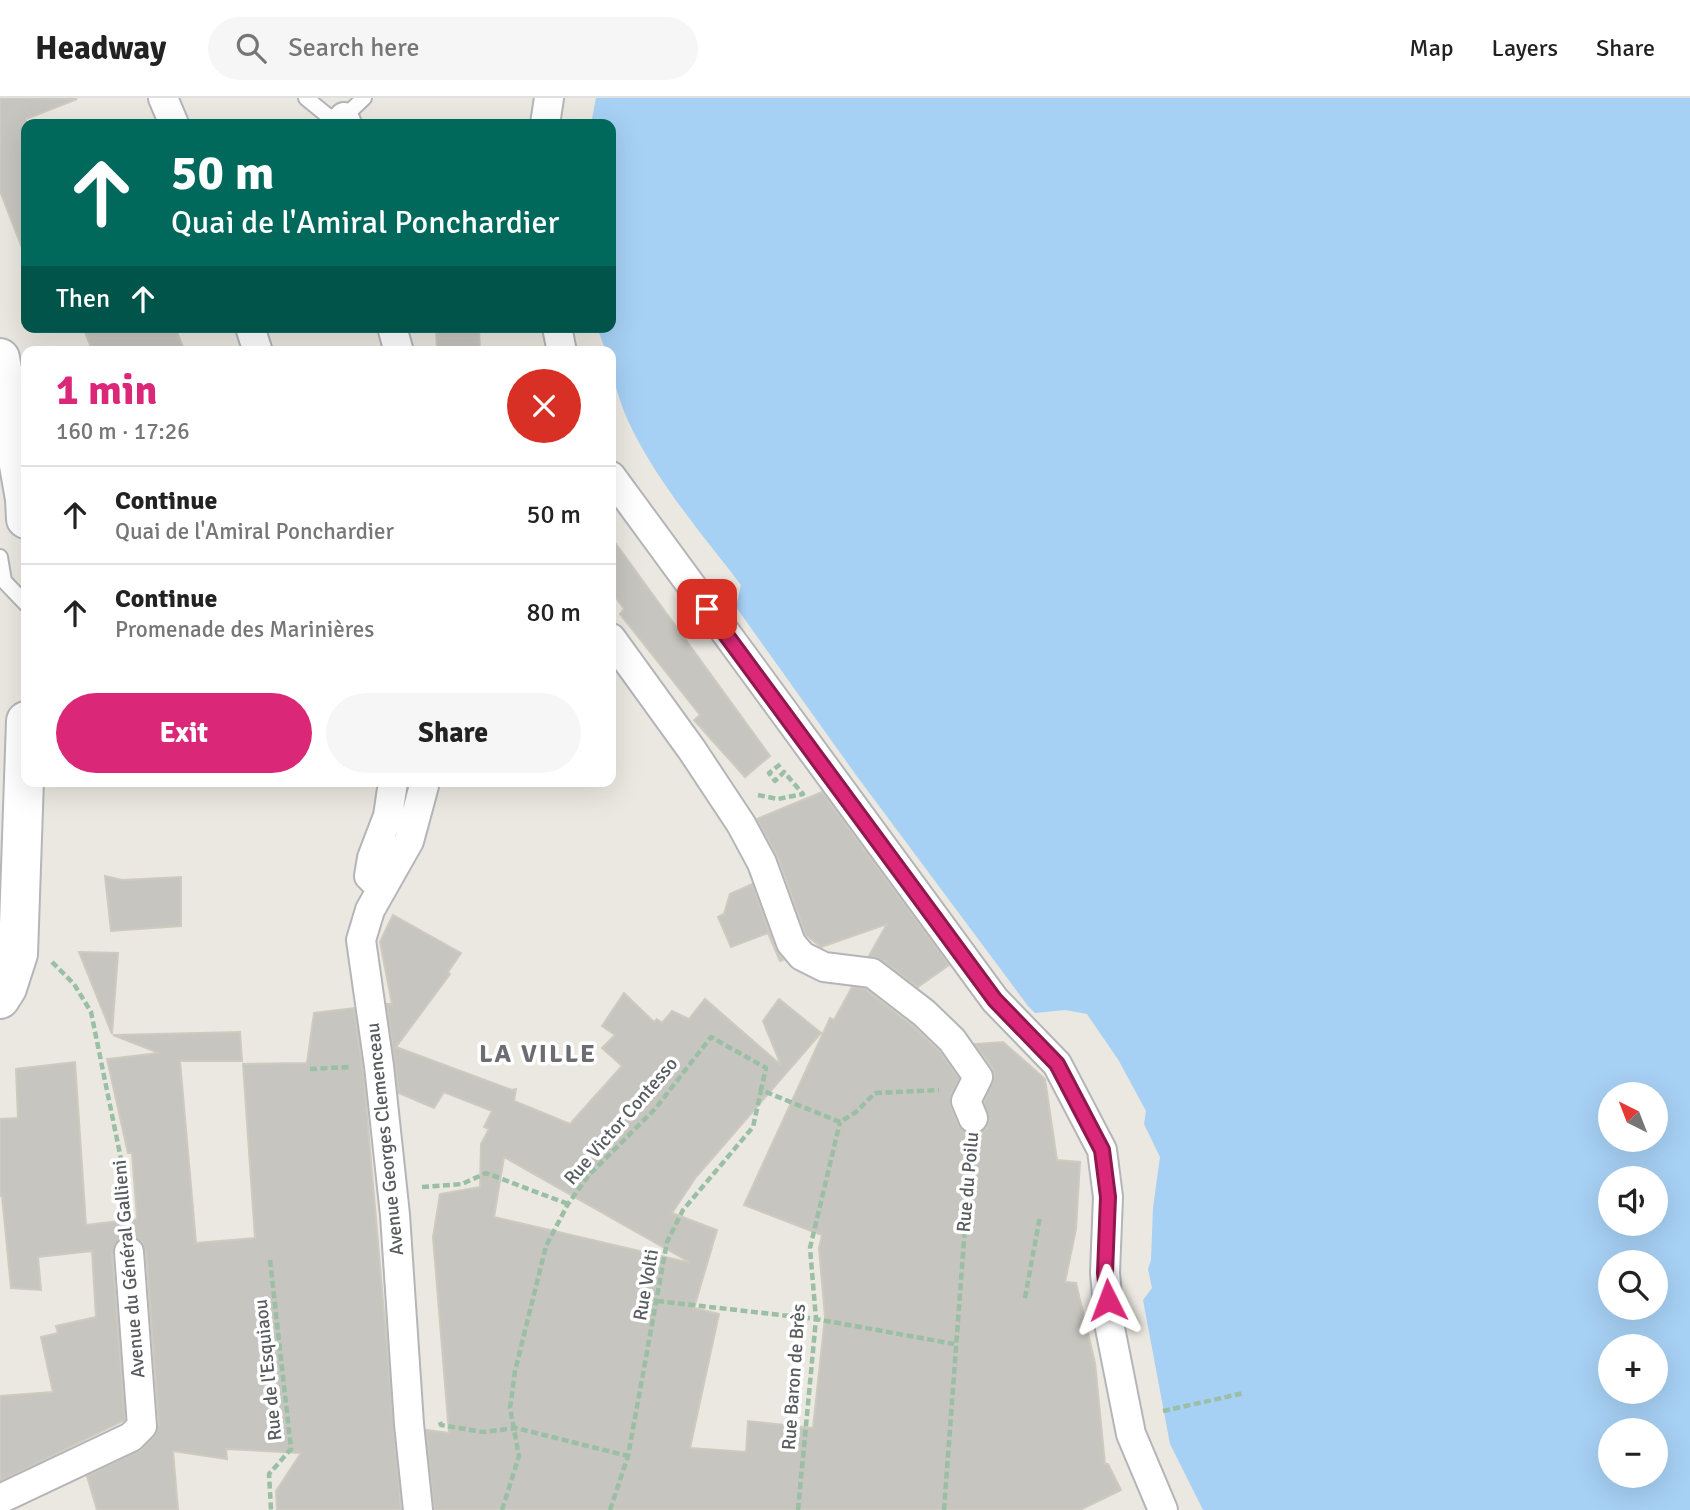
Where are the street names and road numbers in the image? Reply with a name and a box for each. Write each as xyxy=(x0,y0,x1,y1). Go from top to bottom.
street label: Avenue Georges Clemenceau xyxy=(361,1021,409,1257)
street label: Rue Victor Contesso xyxy=(559,1052,683,1190)
street label: Rue du Poilu xyxy=(952,1131,984,1233)
street label: Avenue du Général Gallieni xyxy=(108,1159,150,1379)
street label: Rue Volti xyxy=(628,1247,664,1323)
street label: Rue de l'Esquiaou xyxy=(249,1298,287,1442)
street label: Rue Baron de Brès xyxy=(777,1303,811,1451)

